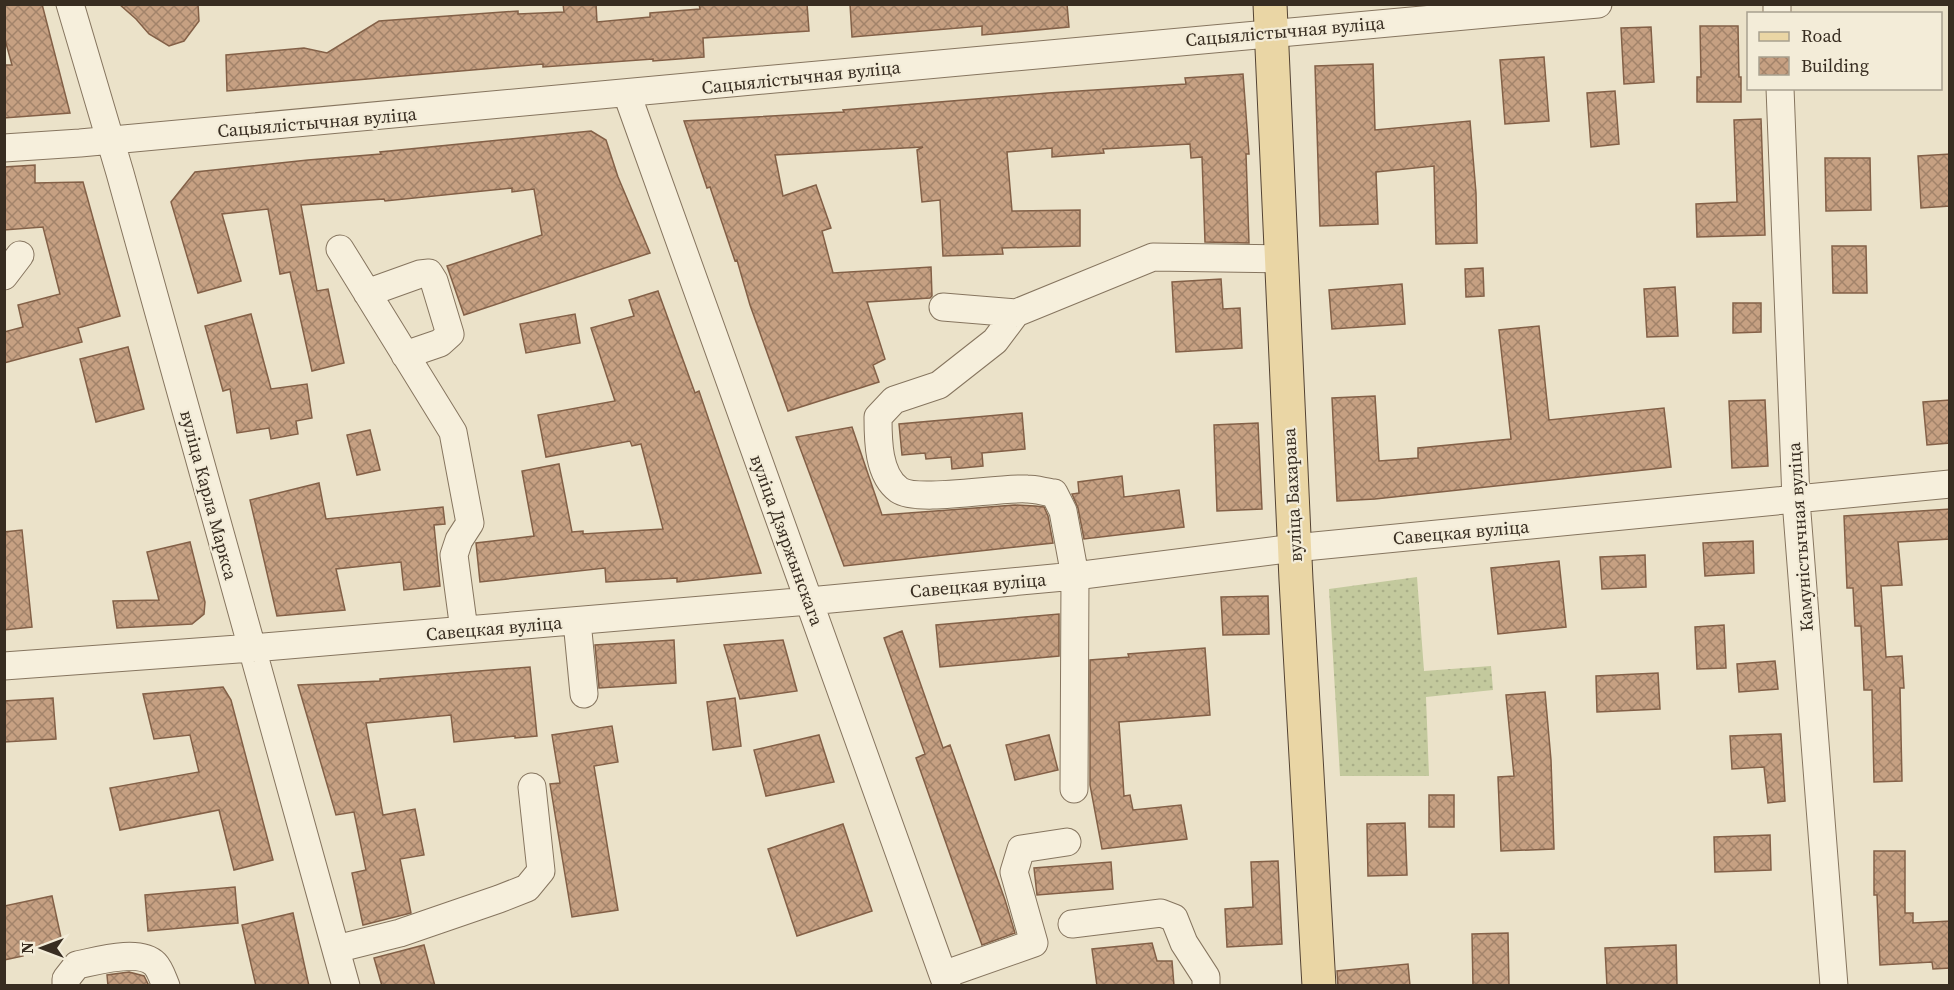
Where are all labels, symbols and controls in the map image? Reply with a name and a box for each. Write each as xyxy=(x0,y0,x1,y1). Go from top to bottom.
street label: Сацыялістычная вуліца xyxy=(1184,10,1387,52)
legend xyxy=(1747,12,1942,90)
text: Road xyxy=(1801,23,1842,48)
text: Building xyxy=(1801,53,1869,78)
street label: Сацыялістычная вуліца xyxy=(700,54,903,100)
street label: Сацыялістычная вуліца xyxy=(216,101,419,143)
street label: вуліца Карла Маркса xyxy=(174,407,244,584)
street label: вуліца Бахарава xyxy=(1276,426,1308,563)
street label: Камуністычная вуліца xyxy=(1781,441,1819,632)
street label: вуліца Дзяржынскага xyxy=(744,451,830,630)
street label: Савецкая вуліца xyxy=(1392,514,1531,550)
street label: Савецкая вуліца xyxy=(909,567,1048,603)
street label: Савецкая вуліца xyxy=(425,610,564,646)
north arrow xyxy=(12,918,72,978)
text: N xyxy=(16,942,38,954)

